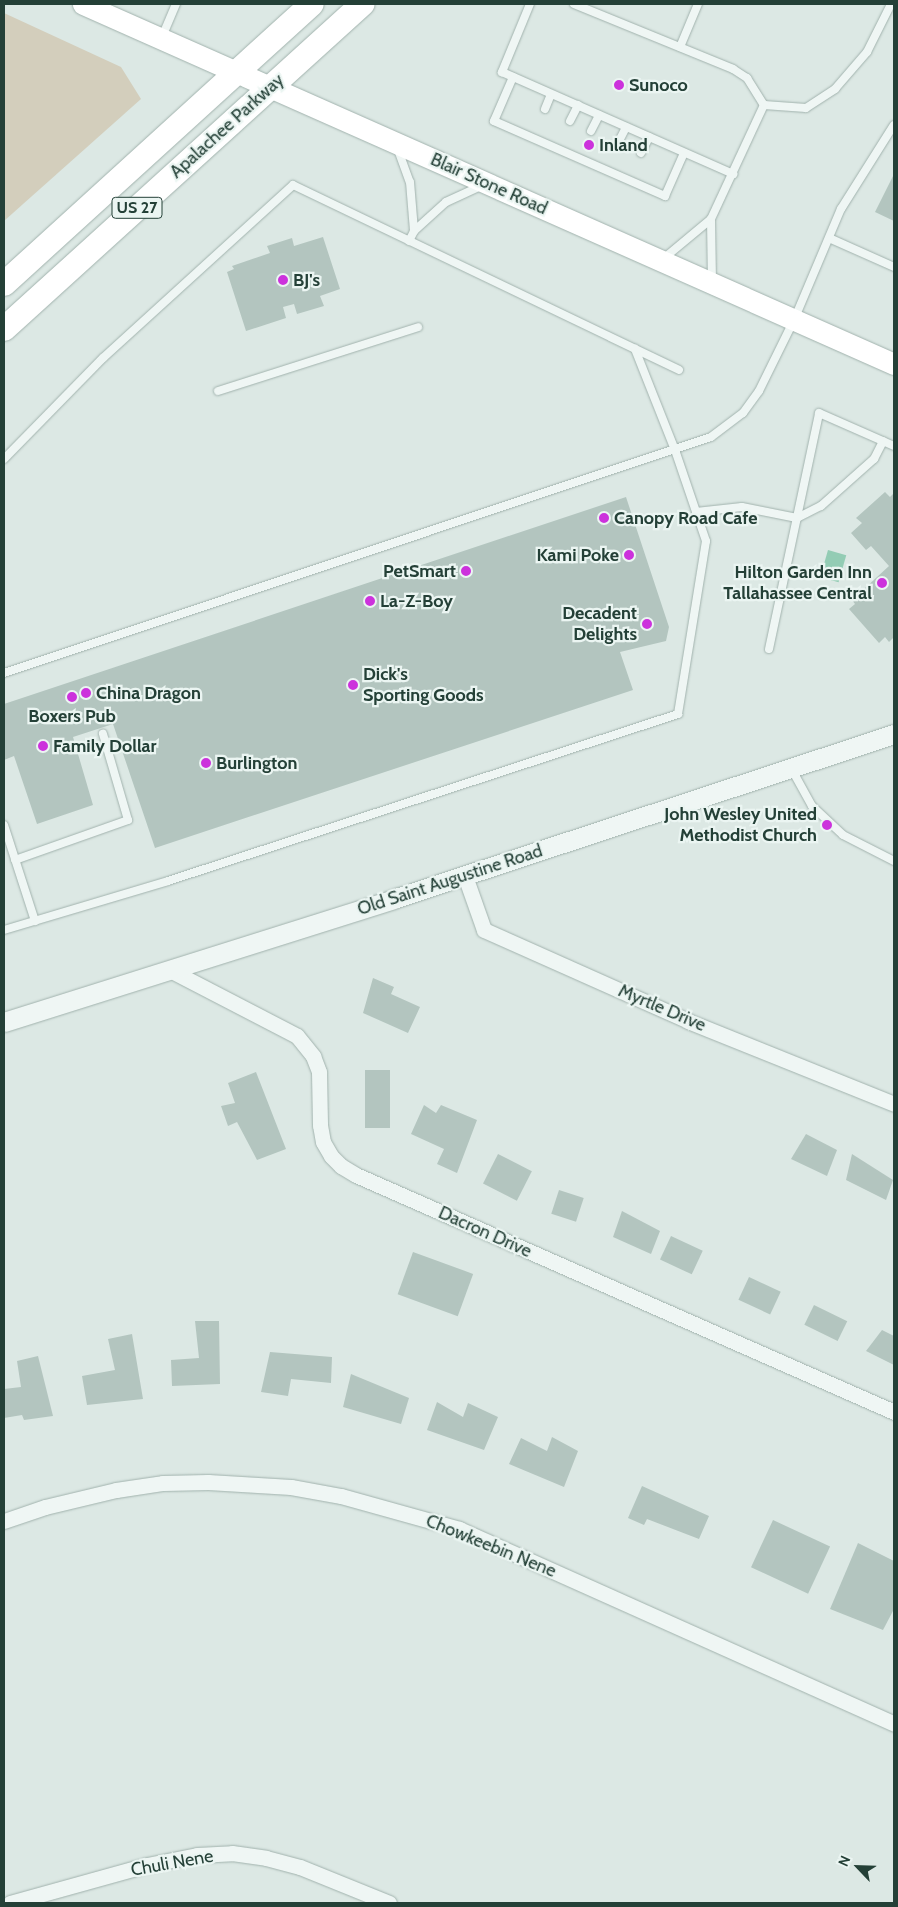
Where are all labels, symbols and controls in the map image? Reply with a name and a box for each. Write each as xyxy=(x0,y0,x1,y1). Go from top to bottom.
street label: Apalachee Parkway xyxy=(166,69,288,183)
place label: Sunoco xyxy=(629,74,688,96)
marker: Sunoco xyxy=(613,79,625,91)
place label: Inland xyxy=(599,134,648,156)
marker: Inland xyxy=(583,139,595,151)
street label: Blair Stone Road xyxy=(427,149,551,219)
road number: US 27 xyxy=(111,194,163,222)
place label: BJ's xyxy=(293,269,320,291)
marker: BJ's xyxy=(277,274,289,286)
place label: Canopy Road Cafe xyxy=(614,507,758,529)
marker: Canopy Road Cafe xyxy=(598,512,610,524)
place label: Kami Poke xyxy=(536,544,619,566)
marker: Kami Poke xyxy=(623,549,635,561)
place label: PetSmart xyxy=(383,560,456,582)
place label: Hilton Garden Inn Tallahassee Central xyxy=(723,562,872,604)
marker: PetSmart xyxy=(460,565,472,577)
marker: Hilton Garden Inn Tallahassee Central xyxy=(876,577,888,589)
place label: La-Z-Boy xyxy=(380,590,453,612)
marker: La-Z-Boy xyxy=(364,595,376,607)
place label: Decadent Delights xyxy=(562,603,637,646)
marker: Decadent Delights xyxy=(641,618,653,630)
place label: Dick's Sporting Goods xyxy=(363,664,484,706)
marker: Dick's Sporting Goods xyxy=(347,679,359,691)
place label: China Dragon xyxy=(96,682,201,704)
marker: China Dragon xyxy=(80,687,92,699)
marker: Boxers Pub xyxy=(66,691,78,703)
place label: Boxers Pub xyxy=(28,705,116,727)
place label: Family Dollar xyxy=(53,735,157,757)
marker: Family Dollar xyxy=(37,740,49,752)
place label: Burlington xyxy=(216,752,297,774)
marker: Burlington xyxy=(200,757,212,769)
place label: John Wesley United Methodist Church xyxy=(664,804,817,846)
marker: John Wesley United Methodist Church xyxy=(821,819,833,831)
street label: Old Saint Augustine Road xyxy=(355,840,545,920)
street label: Myrtle Drive xyxy=(615,980,709,1036)
street label: Dacron Drive xyxy=(435,1202,535,1262)
street label: Chowkeebin Nene xyxy=(423,1510,559,1582)
north arrow xyxy=(833,1842,883,1892)
street label: Chuli Nene xyxy=(129,1845,215,1881)
text: N xyxy=(834,1853,855,1869)

